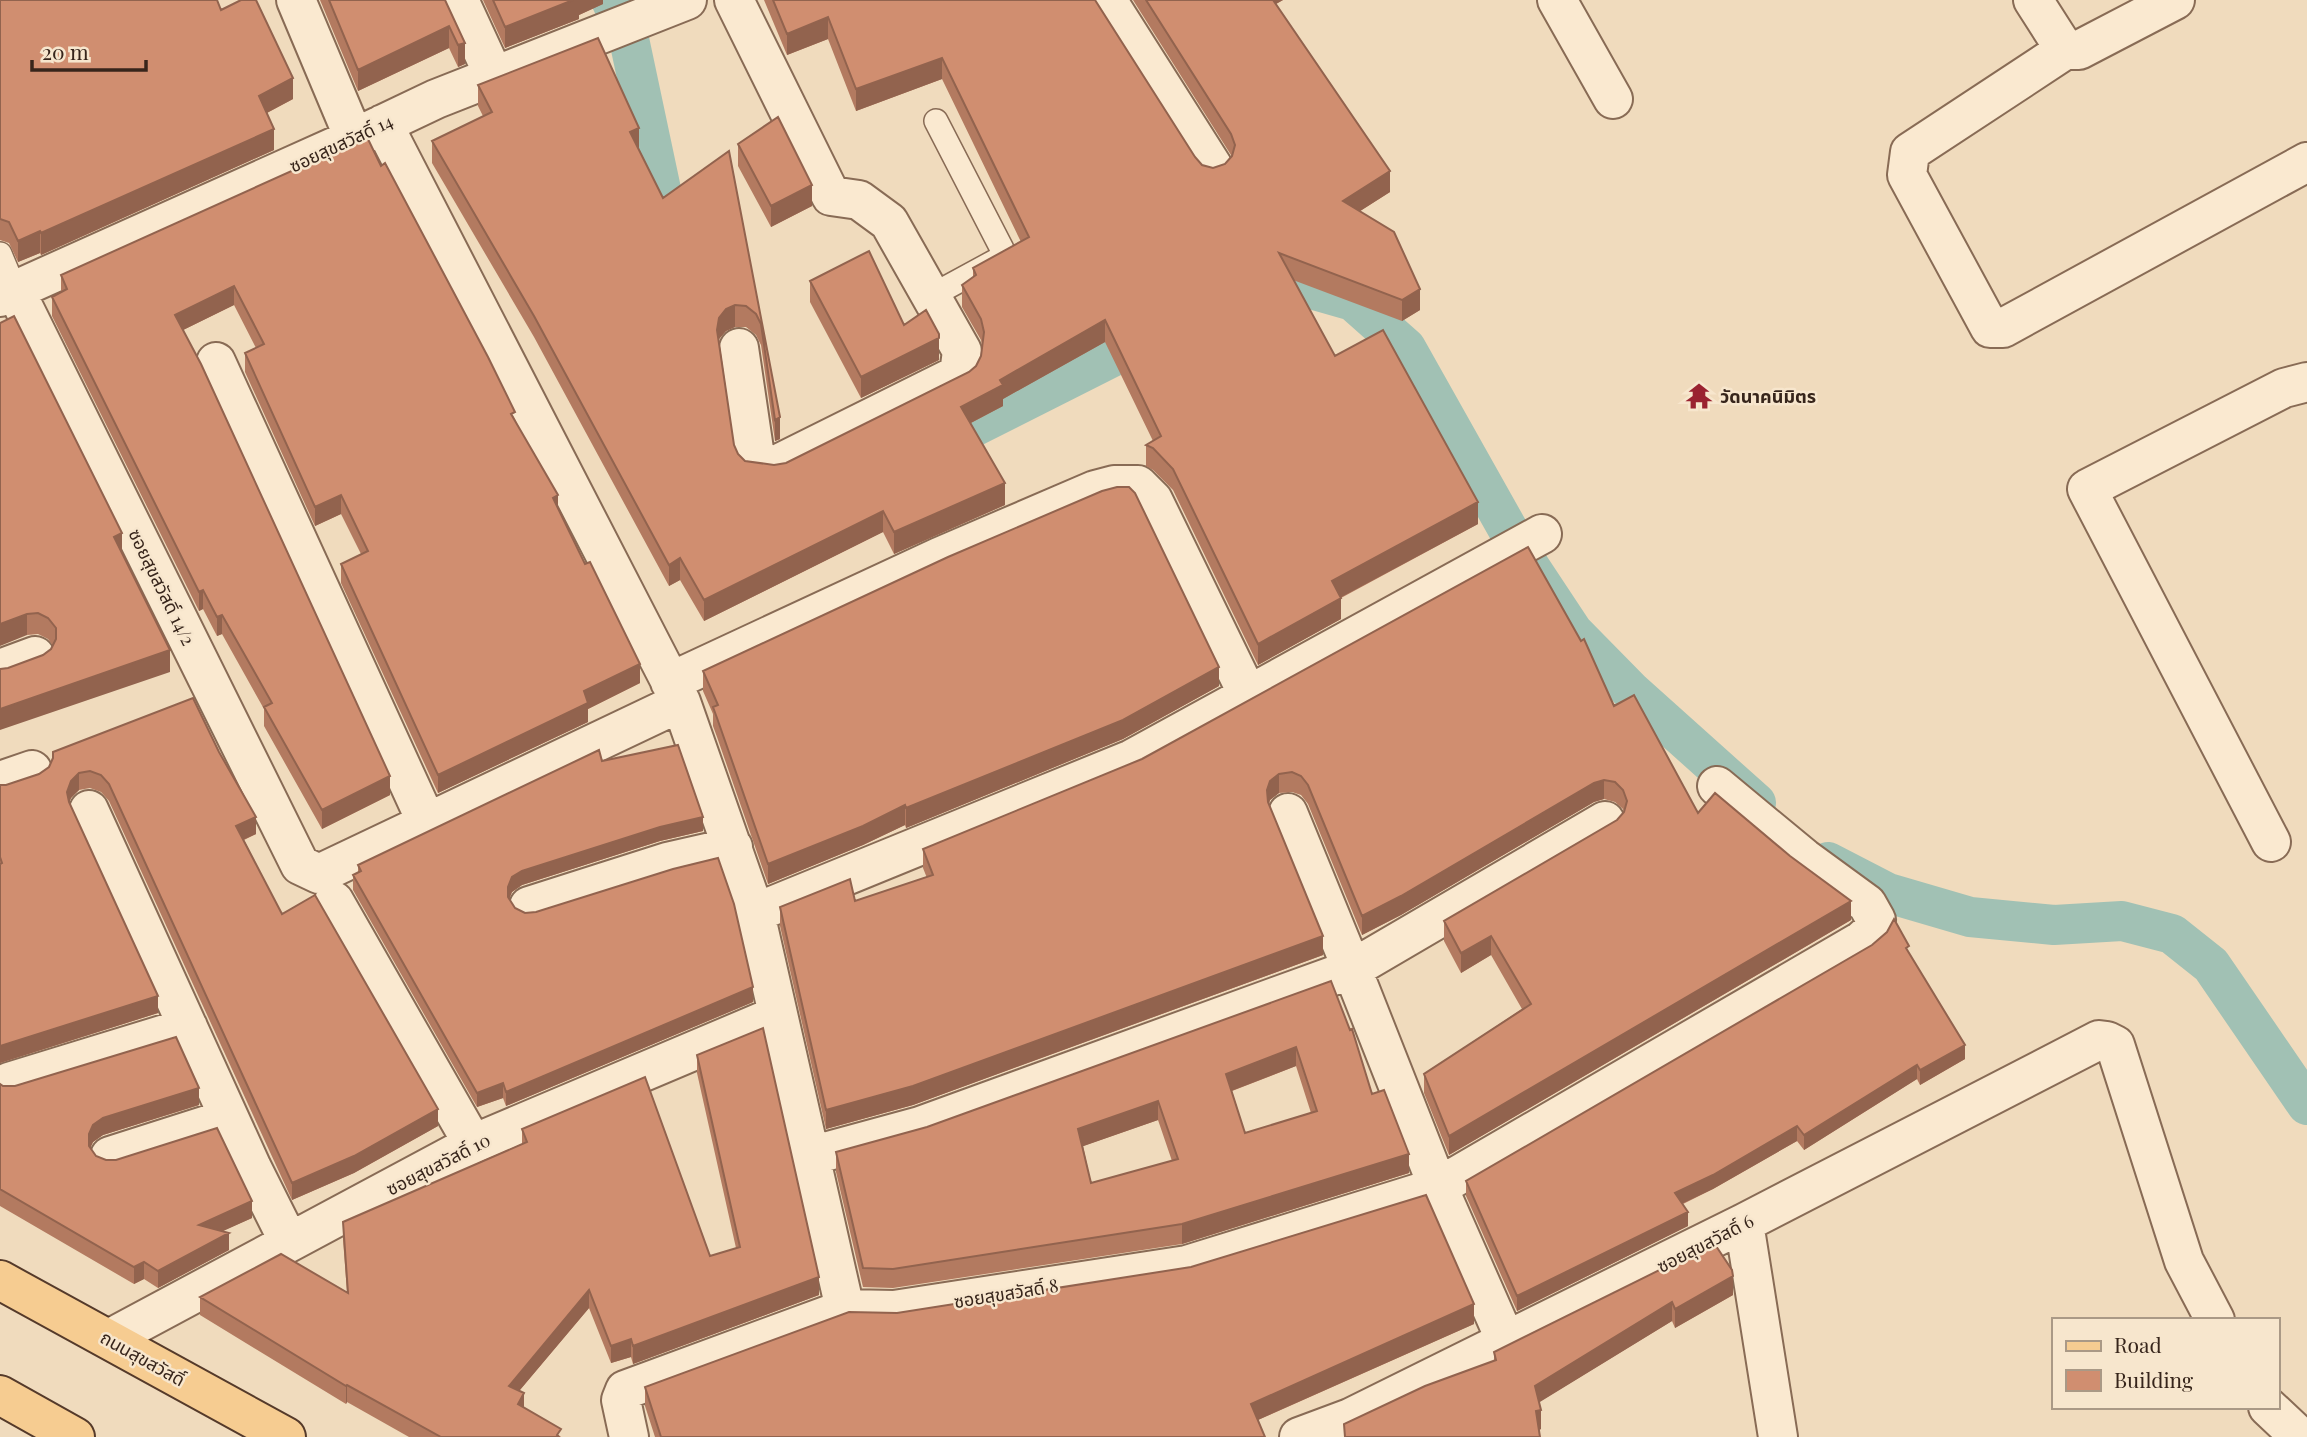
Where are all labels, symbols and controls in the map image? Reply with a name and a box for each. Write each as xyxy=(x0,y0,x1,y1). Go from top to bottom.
scale bar xyxy=(32,28,145,72)
text: 20 m xyxy=(42,37,89,65)
street label: ซอยสุขสวัสดิ์ 14 xyxy=(285,108,397,177)
temple icon: วัดนาคนิมิตร xyxy=(1684,381,1714,411)
place label: วัดนาคนิมิตร xyxy=(1720,384,1816,408)
street label: ซอยสุขสวัสดิ์ 14/2 xyxy=(123,525,201,649)
street label: ซอยสุขสวัสดิ์ 10 xyxy=(382,1128,494,1200)
street label: ซอยสุขสวัสดิ์ 6 xyxy=(1653,1208,1757,1278)
street label: ซอยสุขสวัสดิ์ 8 xyxy=(952,1273,1060,1313)
legend xyxy=(2052,1318,2279,1409)
street label: ถนนสุขสวัสดิ์ xyxy=(96,1325,190,1391)
text: Road xyxy=(2114,1330,2162,1358)
text: Building xyxy=(2114,1365,2193,1393)

